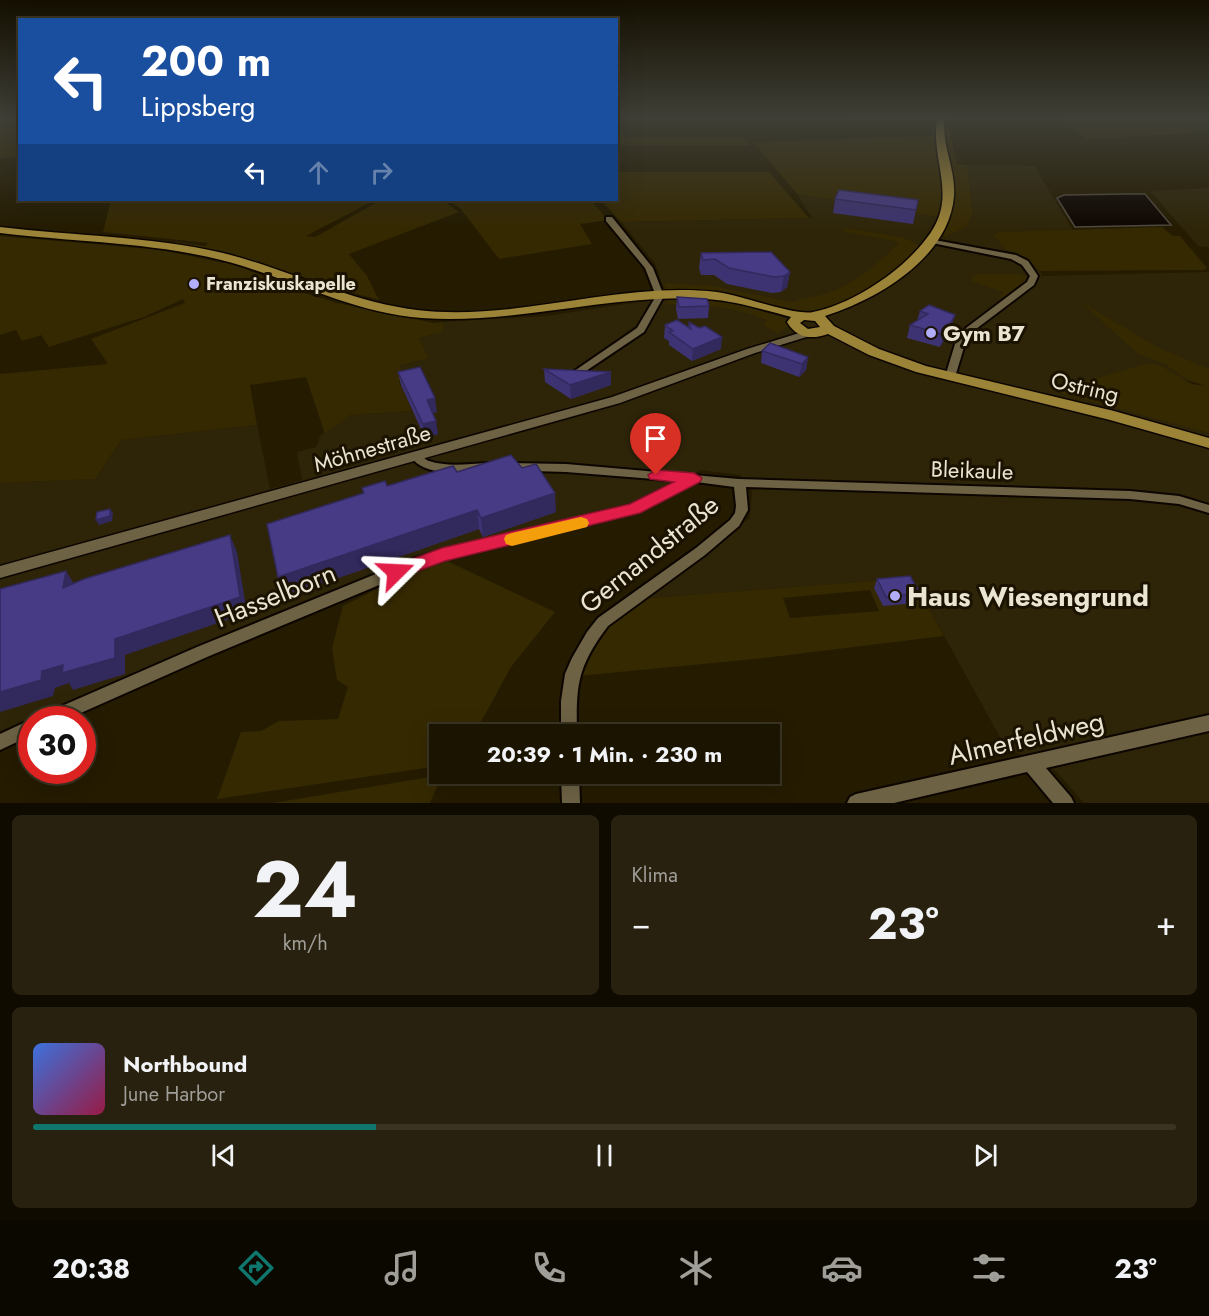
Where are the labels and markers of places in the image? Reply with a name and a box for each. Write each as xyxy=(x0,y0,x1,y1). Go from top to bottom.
place label: Franziskuskapelle xyxy=(206,271,356,297)
marker: Franziskuskapelle xyxy=(187,277,201,291)
place label: Gym B7 xyxy=(943,317,1026,349)
marker: Gym B7 xyxy=(924,326,938,340)
pin xyxy=(630,413,681,475)
place label: Haus Wiesengrund xyxy=(907,577,1149,616)
marker: Haus Wiesengrund xyxy=(888,589,902,603)

